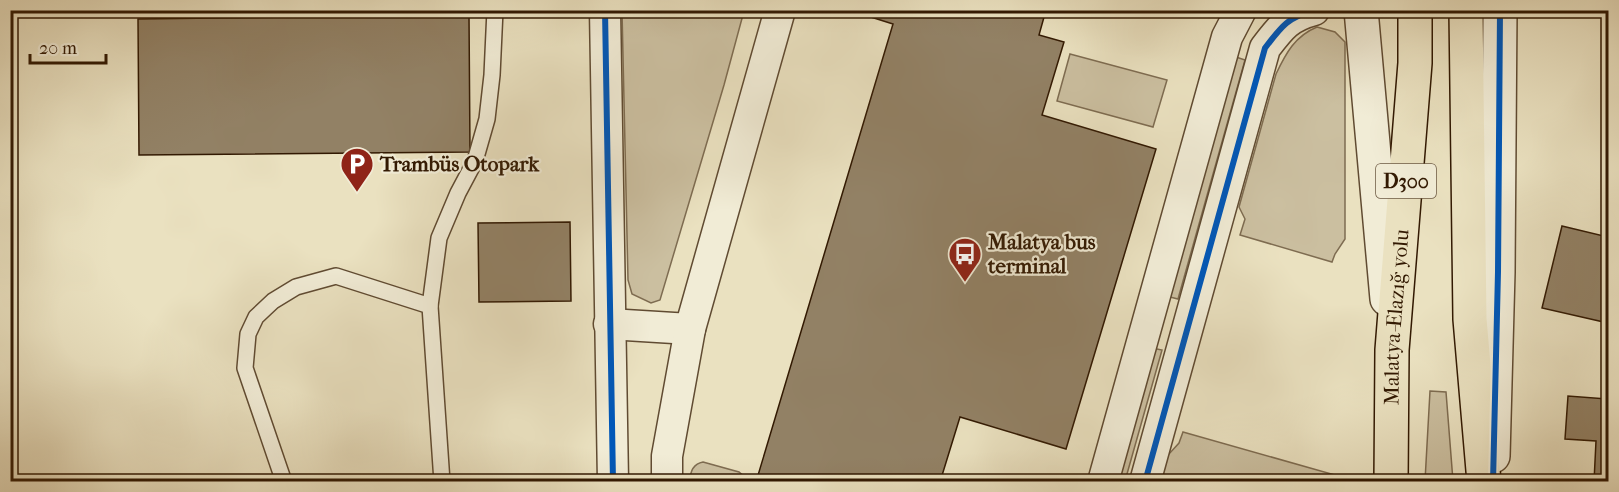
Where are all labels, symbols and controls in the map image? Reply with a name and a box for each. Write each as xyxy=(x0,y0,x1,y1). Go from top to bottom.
scale bar xyxy=(30,27,106,65)
text: 20 m xyxy=(39,38,77,59)
parking icon: Trambüs Otopark xyxy=(339,146,375,193)
place label: Trambüs Otopark xyxy=(379,152,540,176)
road number: D300 xyxy=(1376,164,1436,198)
street label: Malatya-Elazığ yolu xyxy=(1380,228,1414,405)
place label: Malatya bus terminal xyxy=(987,230,1096,278)
bus stop icon: Malatya bus terminal xyxy=(947,236,983,283)

